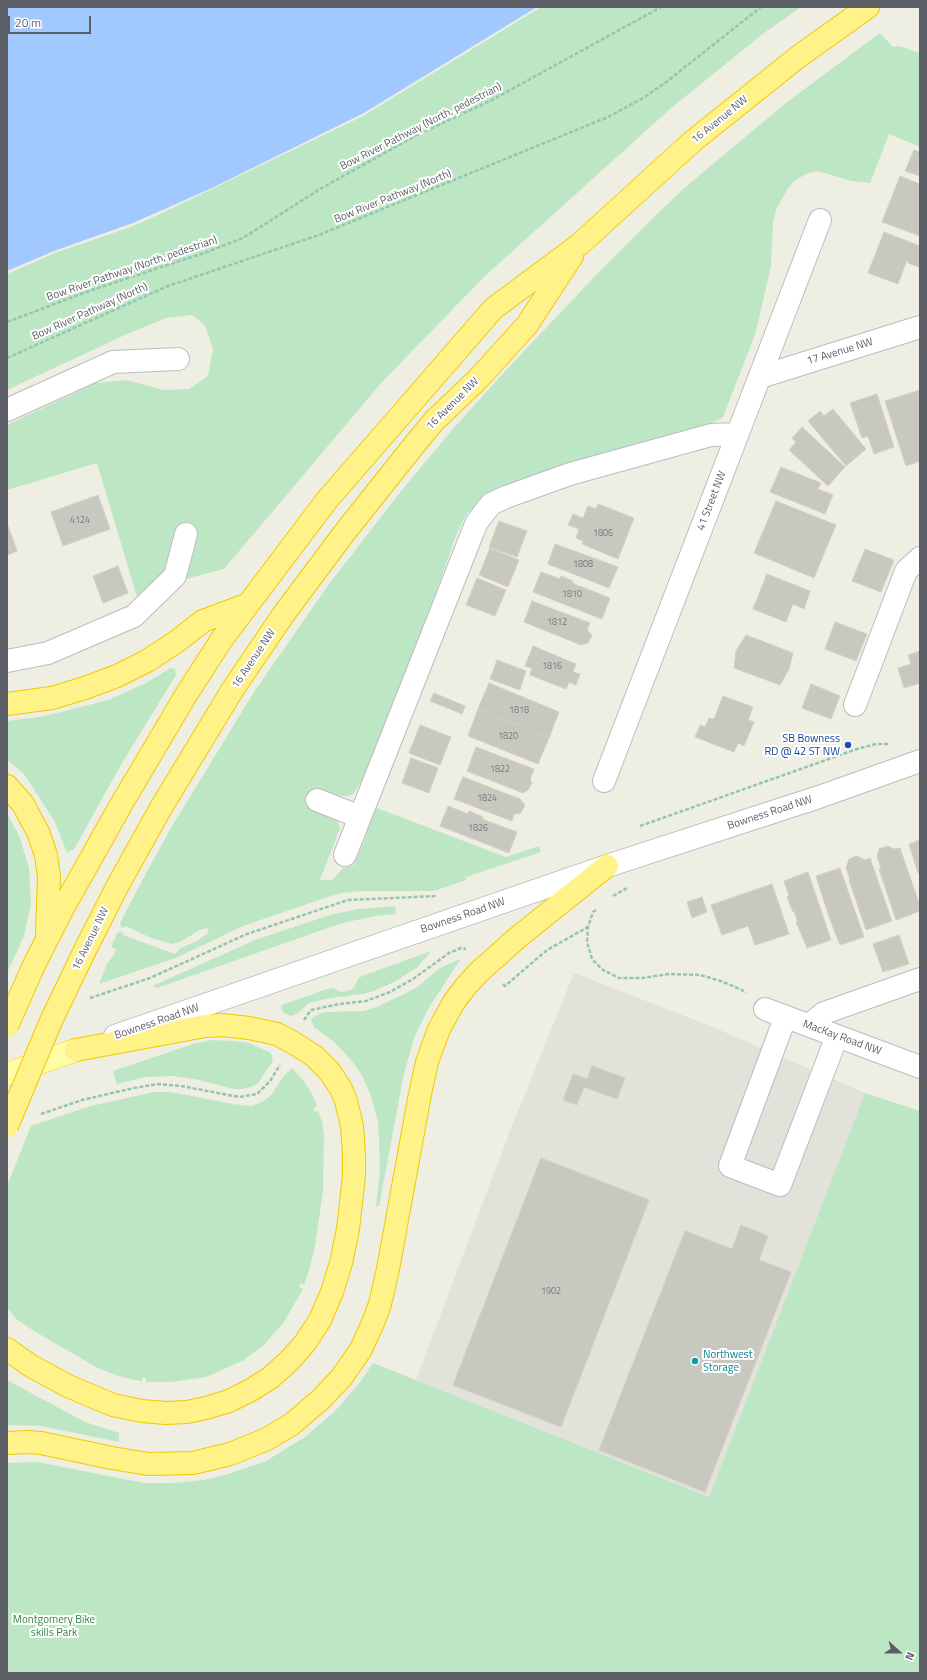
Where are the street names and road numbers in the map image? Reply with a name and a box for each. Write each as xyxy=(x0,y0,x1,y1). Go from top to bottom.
street label: Bow River Pathway (North, pedestrian) xyxy=(338,80,504,174)
street label: 16 Avenue NW xyxy=(689,93,751,147)
street label: Bow River Pathway (North) xyxy=(332,167,454,227)
street label: Bow River Pathway (North, pedestrian) xyxy=(45,234,219,304)
street label: Bow River Pathway (North) xyxy=(30,281,150,343)
street label: 17 Avenue NW xyxy=(805,336,875,368)
street label: 16 Avenue NW xyxy=(424,375,482,433)
street label: 41 Street NW xyxy=(695,469,729,533)
street label: 16 Avenue NW xyxy=(229,627,279,691)
street label: Bowness Road NW xyxy=(726,793,814,833)
street label: Bowness Road NW xyxy=(419,895,507,937)
street label: 16 Avenue NW xyxy=(70,905,112,973)
street label: Bowness Road NW xyxy=(113,1001,201,1043)
street label: MacKay Road NW xyxy=(801,1018,883,1058)

